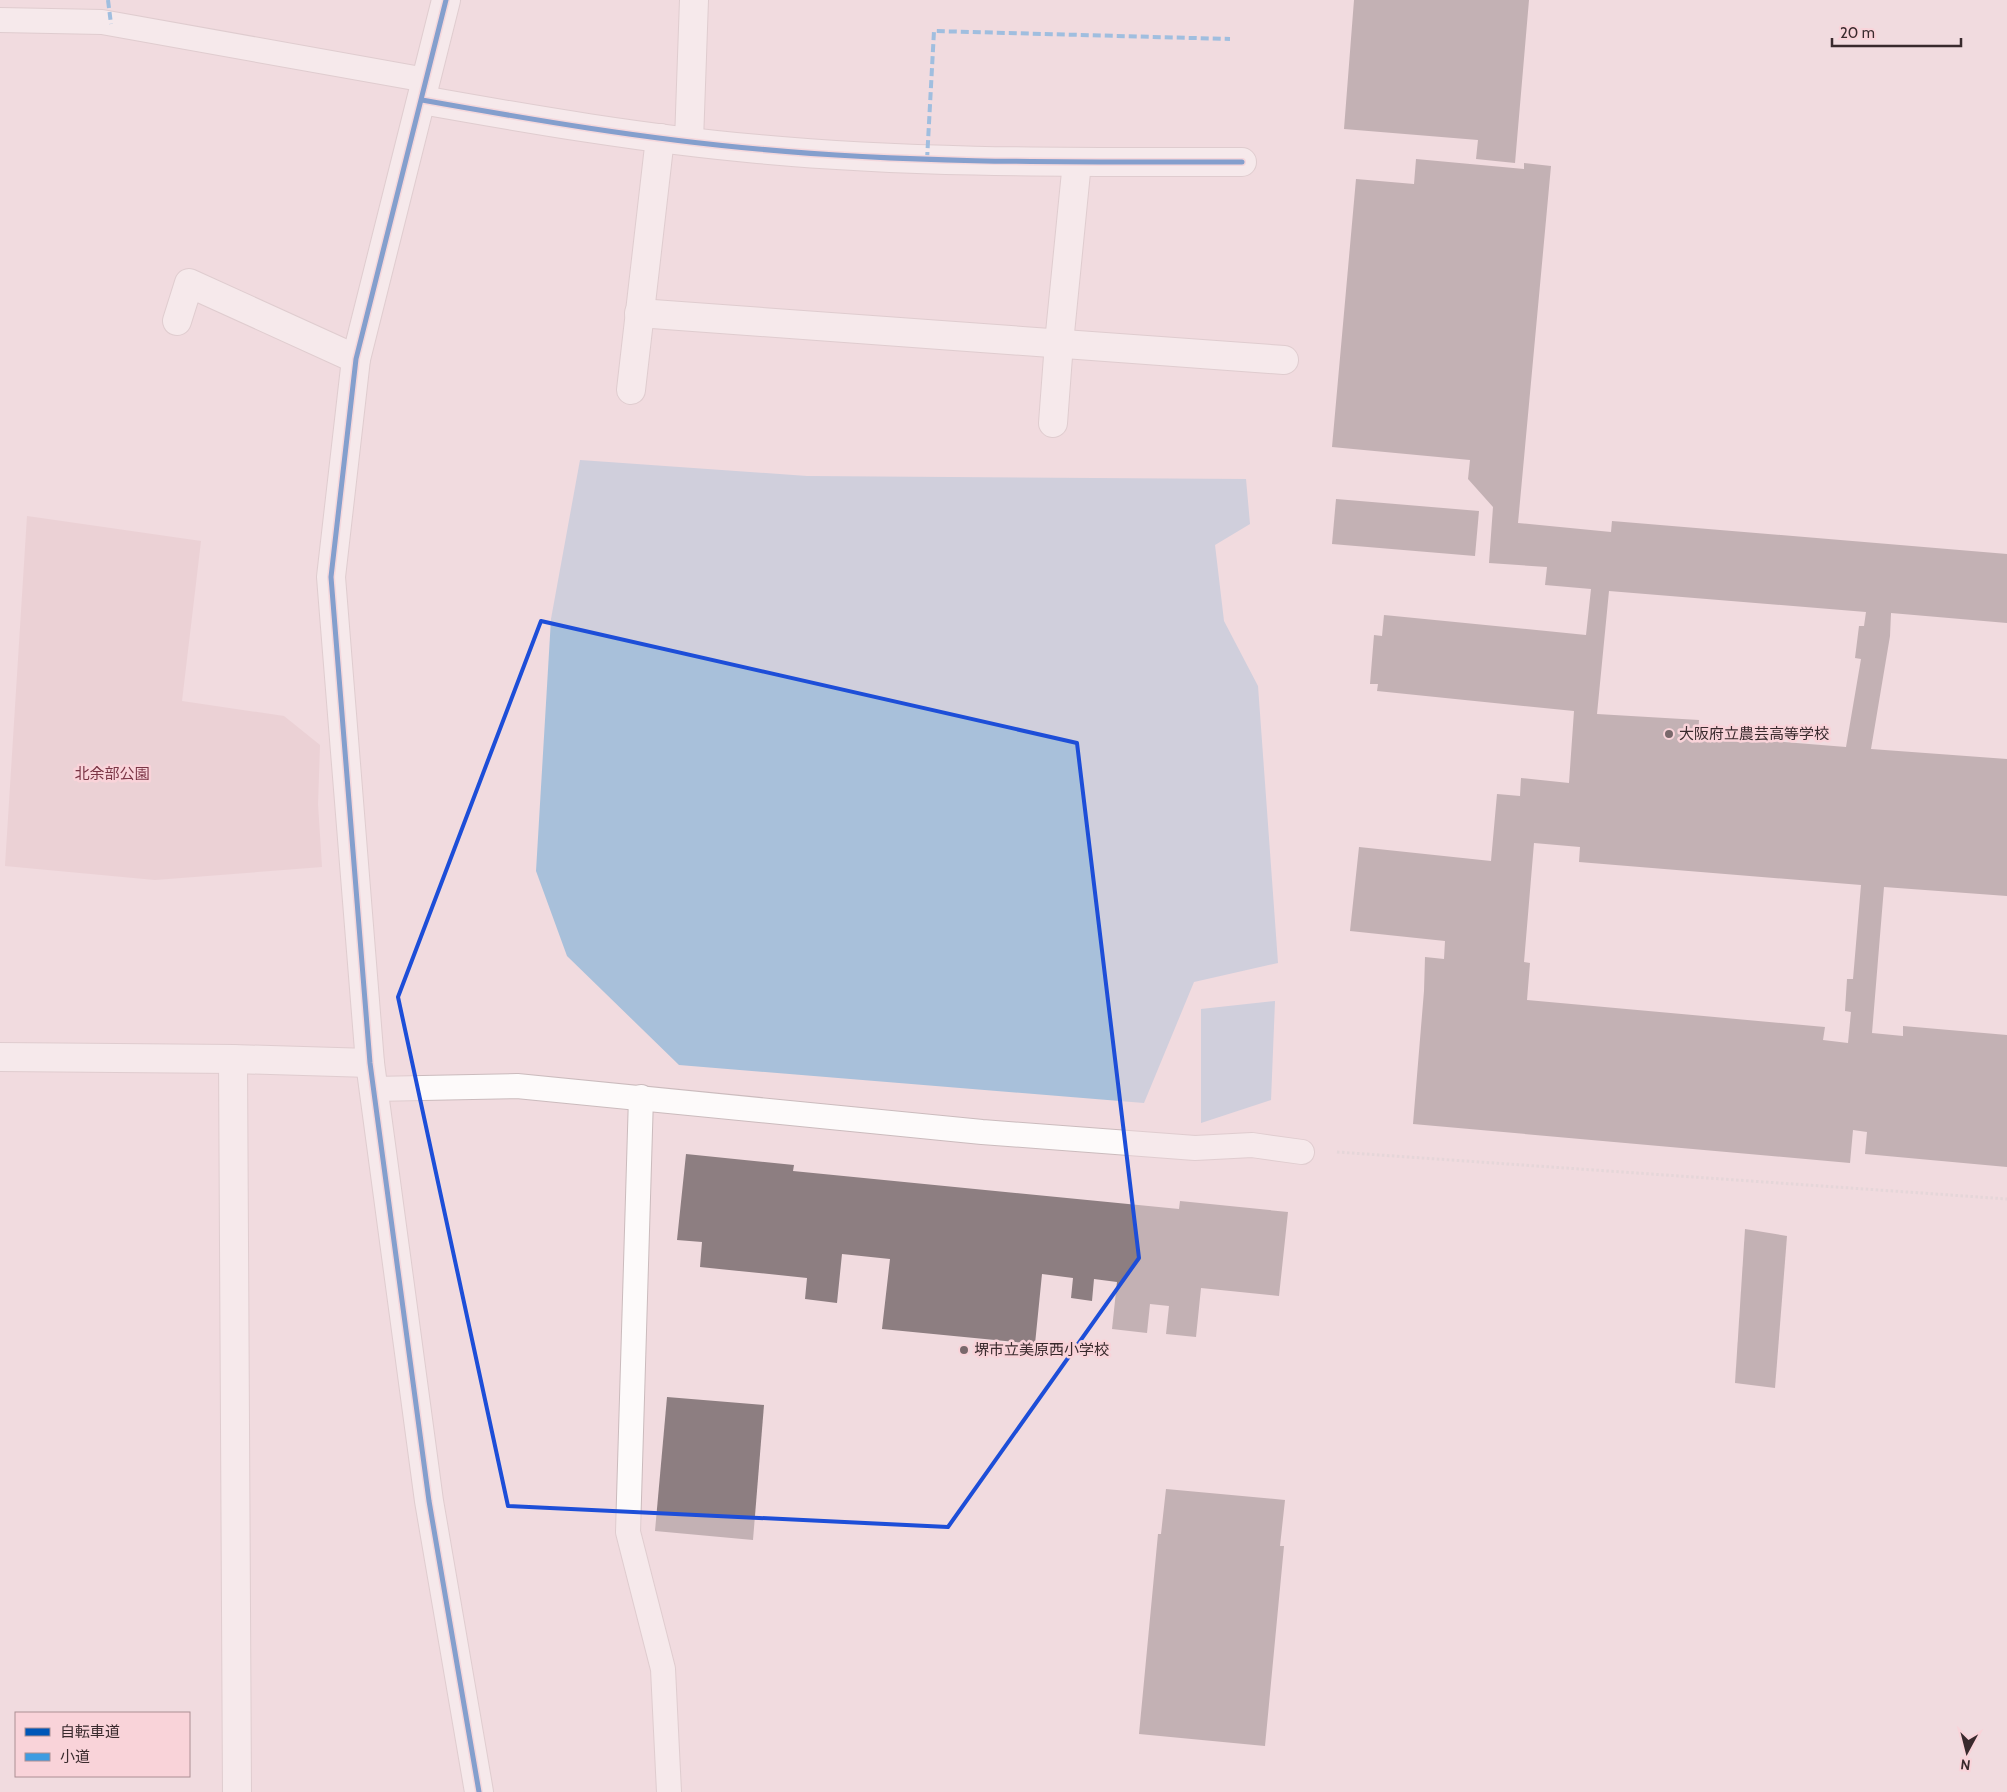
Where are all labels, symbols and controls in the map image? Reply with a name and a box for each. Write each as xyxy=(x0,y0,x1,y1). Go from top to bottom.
scale bar xyxy=(1832,15,1961,47)
text: 20 m xyxy=(1840,24,1875,42)
place label: 大阪府立農芸高等学校 xyxy=(1679,725,1829,743)
marker: 大阪府立農芸高等学校 xyxy=(1663,728,1675,740)
park label: 北余部公園 xyxy=(74,765,150,783)
place label: 堺市立美原西小学校 xyxy=(974,1341,1109,1359)
marker: 堺市立美原西小学校 xyxy=(958,1344,970,1356)
legend xyxy=(15,1712,190,1777)
text: 自転車道 xyxy=(60,1723,120,1741)
north arrow xyxy=(1942,1727,1992,1777)
text: 小道 xyxy=(60,1748,90,1766)
text: N xyxy=(1959,1755,1971,1774)

